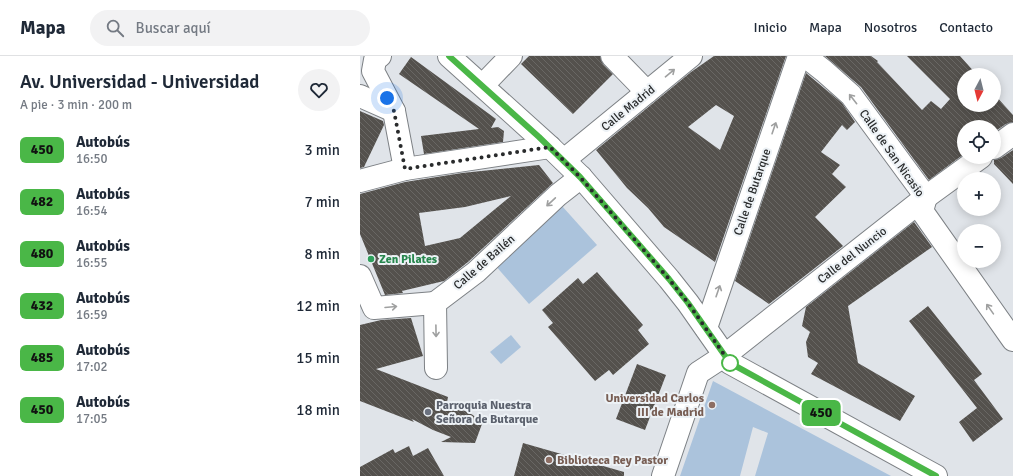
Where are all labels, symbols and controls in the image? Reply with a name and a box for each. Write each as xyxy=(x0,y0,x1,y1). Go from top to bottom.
search box xyxy=(90,10,370,46)
text: Mapa xyxy=(20,16,66,40)
icon: search xyxy=(104,17,126,39)
text: Buscar aquí xyxy=(136,19,211,37)
text: Inicio xyxy=(754,19,787,36)
text: Mapa xyxy=(809,19,842,36)
text: Nosotros xyxy=(864,19,917,36)
text: Contacto xyxy=(939,19,993,36)
north arrow xyxy=(957,68,1001,112)
map controls xyxy=(957,68,1001,268)
button: heart xyxy=(298,69,340,111)
one-way arrow xyxy=(665,69,675,78)
text: Av. Universidad - Universidad xyxy=(20,70,259,94)
street label: Calle Madrid xyxy=(598,82,658,135)
your location xyxy=(377,88,397,108)
one-way arrow xyxy=(849,94,858,105)
text: A pie · 3 min · 200 m xyxy=(20,97,132,113)
street label: Calle de San Nicasio xyxy=(856,107,927,200)
button: locate xyxy=(957,120,1001,164)
one-way arrow xyxy=(771,122,778,135)
text: Autobús xyxy=(76,133,130,151)
text: 450 xyxy=(31,141,53,158)
text: 3 min xyxy=(304,141,340,159)
street label: Calle de Butarque xyxy=(731,147,774,238)
text: 16:50 xyxy=(76,151,108,167)
button: + xyxy=(957,172,1001,216)
text: Autobús xyxy=(76,185,130,203)
text: 482 xyxy=(31,193,53,210)
text: 7 min xyxy=(304,193,340,211)
one-way arrow xyxy=(546,197,556,207)
text: 16:54 xyxy=(76,203,108,219)
street label: Calle del Nuncio xyxy=(815,224,890,287)
button: − xyxy=(957,224,1001,268)
street label: Calle de Bailén xyxy=(451,232,518,293)
text: Autobús xyxy=(76,237,130,255)
text: 480 xyxy=(31,245,53,262)
text: 8 min xyxy=(304,245,340,263)
place label: Zen Pilates xyxy=(379,252,438,267)
marker: Zen Pilates xyxy=(366,254,376,264)
text: 16:55 xyxy=(76,255,108,271)
one-way arrow xyxy=(715,284,722,297)
text: Autobús xyxy=(76,289,130,307)
text: 432 xyxy=(31,297,53,314)
text: 12 min xyxy=(296,297,340,315)
one-way arrow xyxy=(384,303,397,310)
one-way arrow xyxy=(986,303,995,314)
text: 16:59 xyxy=(76,307,108,323)
one-way arrow xyxy=(432,324,439,337)
text: Autobús xyxy=(76,341,130,359)
text: 485 xyxy=(31,349,53,366)
text: 15 min xyxy=(296,349,340,367)
unlabelled marker xyxy=(721,354,739,372)
text: 17:02 xyxy=(76,359,108,375)
place label: Universidad Carlos III de Madrid xyxy=(605,391,705,420)
text: Autobús xyxy=(76,393,130,411)
place label: Parroquia Nuestra Señora de Butarque xyxy=(436,398,538,427)
marker: Universidad Carlos III de Madrid xyxy=(707,400,717,410)
line badge: 450 xyxy=(798,400,844,426)
text: 450 xyxy=(31,401,53,418)
text: 18 min xyxy=(296,401,340,419)
text: 450 xyxy=(810,404,832,421)
marker: Parroquia Nuestra Señora de Butarque xyxy=(423,407,433,417)
text: 17:05 xyxy=(76,411,108,427)
place label: Biblioteca Rey Pastor xyxy=(557,453,668,468)
marker: Biblioteca Rey Pastor xyxy=(544,455,554,465)

